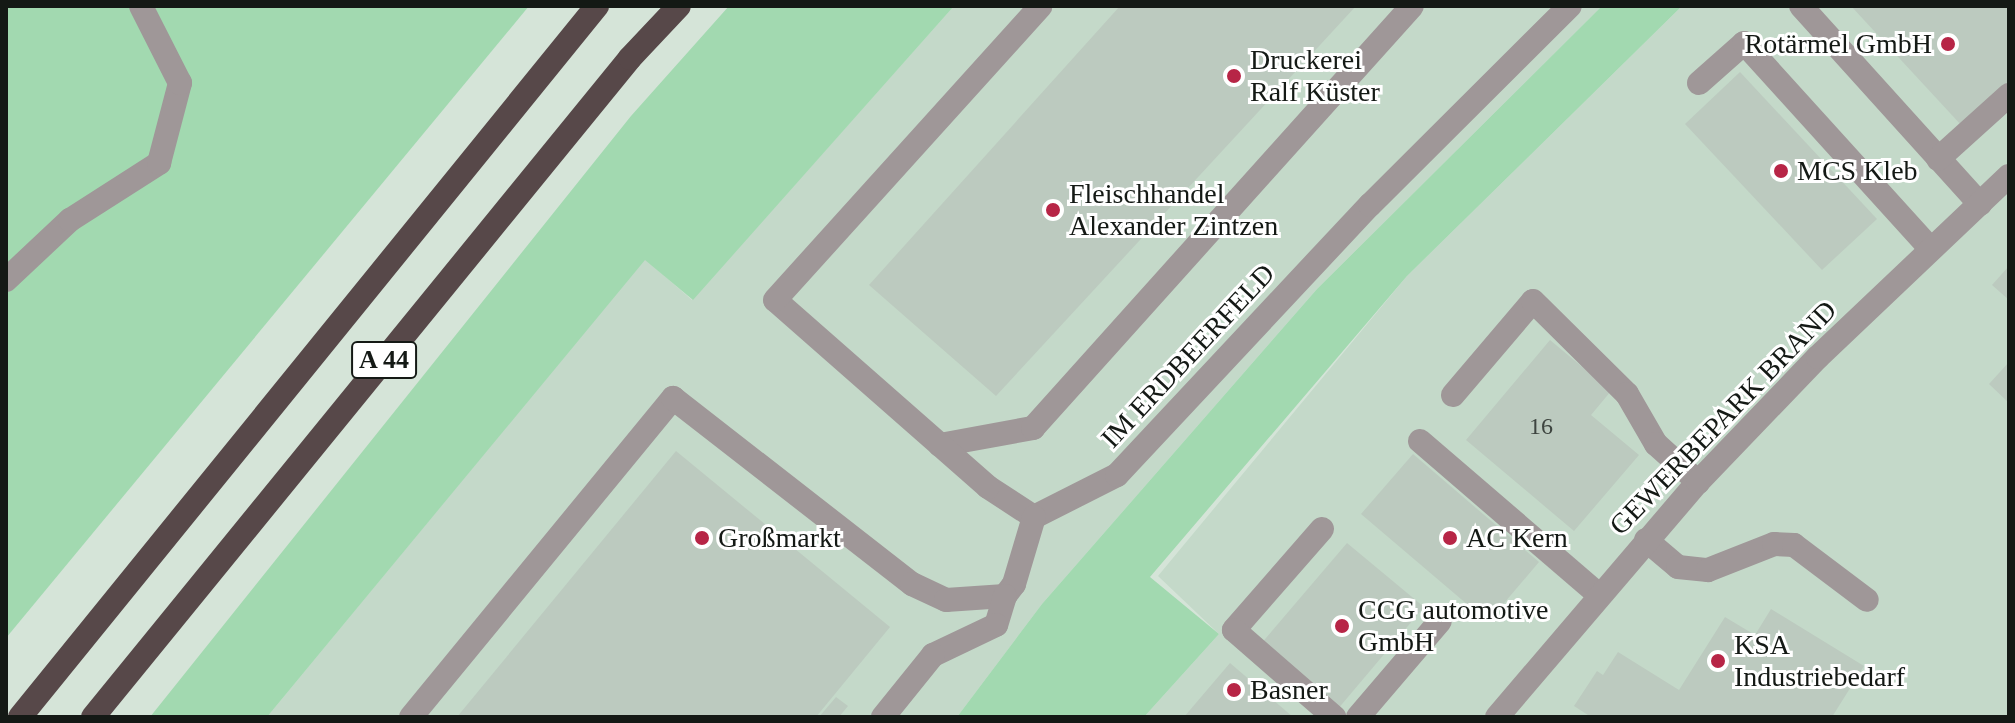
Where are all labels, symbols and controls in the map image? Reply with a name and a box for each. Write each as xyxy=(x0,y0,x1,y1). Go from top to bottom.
place label: Rotärmel GmbH xyxy=(1745,27,1932,61)
marker: Rotärmel GmbH xyxy=(1939,35,1957,53)
place label: Druckerei Ralf Küster xyxy=(1250,43,1380,109)
marker: Druckerei Ralf Küster xyxy=(1225,67,1243,85)
place label: MCS Kleb xyxy=(1797,154,1918,188)
marker: MCS Kleb xyxy=(1772,162,1790,180)
place label: Fleischhandel Alexander Zintzen xyxy=(1069,177,1278,243)
marker: Fleischhandel Alexander Zintzen xyxy=(1044,201,1062,219)
street label: IM ERDBEERFELD xyxy=(1094,257,1282,455)
street label: GEWERBEPARK BRAND xyxy=(1602,294,1844,542)
road number: A 44 xyxy=(350,338,418,382)
house number: 16 xyxy=(1529,413,1553,441)
place label: Großmarkt xyxy=(718,521,841,555)
place label: AC Kern xyxy=(1466,521,1568,555)
marker: Großmarkt xyxy=(693,529,711,547)
marker: AC Kern xyxy=(1441,529,1459,547)
place label: CCG automotive GmbH xyxy=(1358,593,1549,659)
marker: CCG automotive GmbH xyxy=(1333,617,1351,635)
place label: KSA Industriebedarf xyxy=(1734,628,1905,694)
marker: KSA Industriebedarf xyxy=(1709,652,1727,670)
place label: Basner xyxy=(1250,673,1328,707)
marker: Basner xyxy=(1225,681,1243,699)

